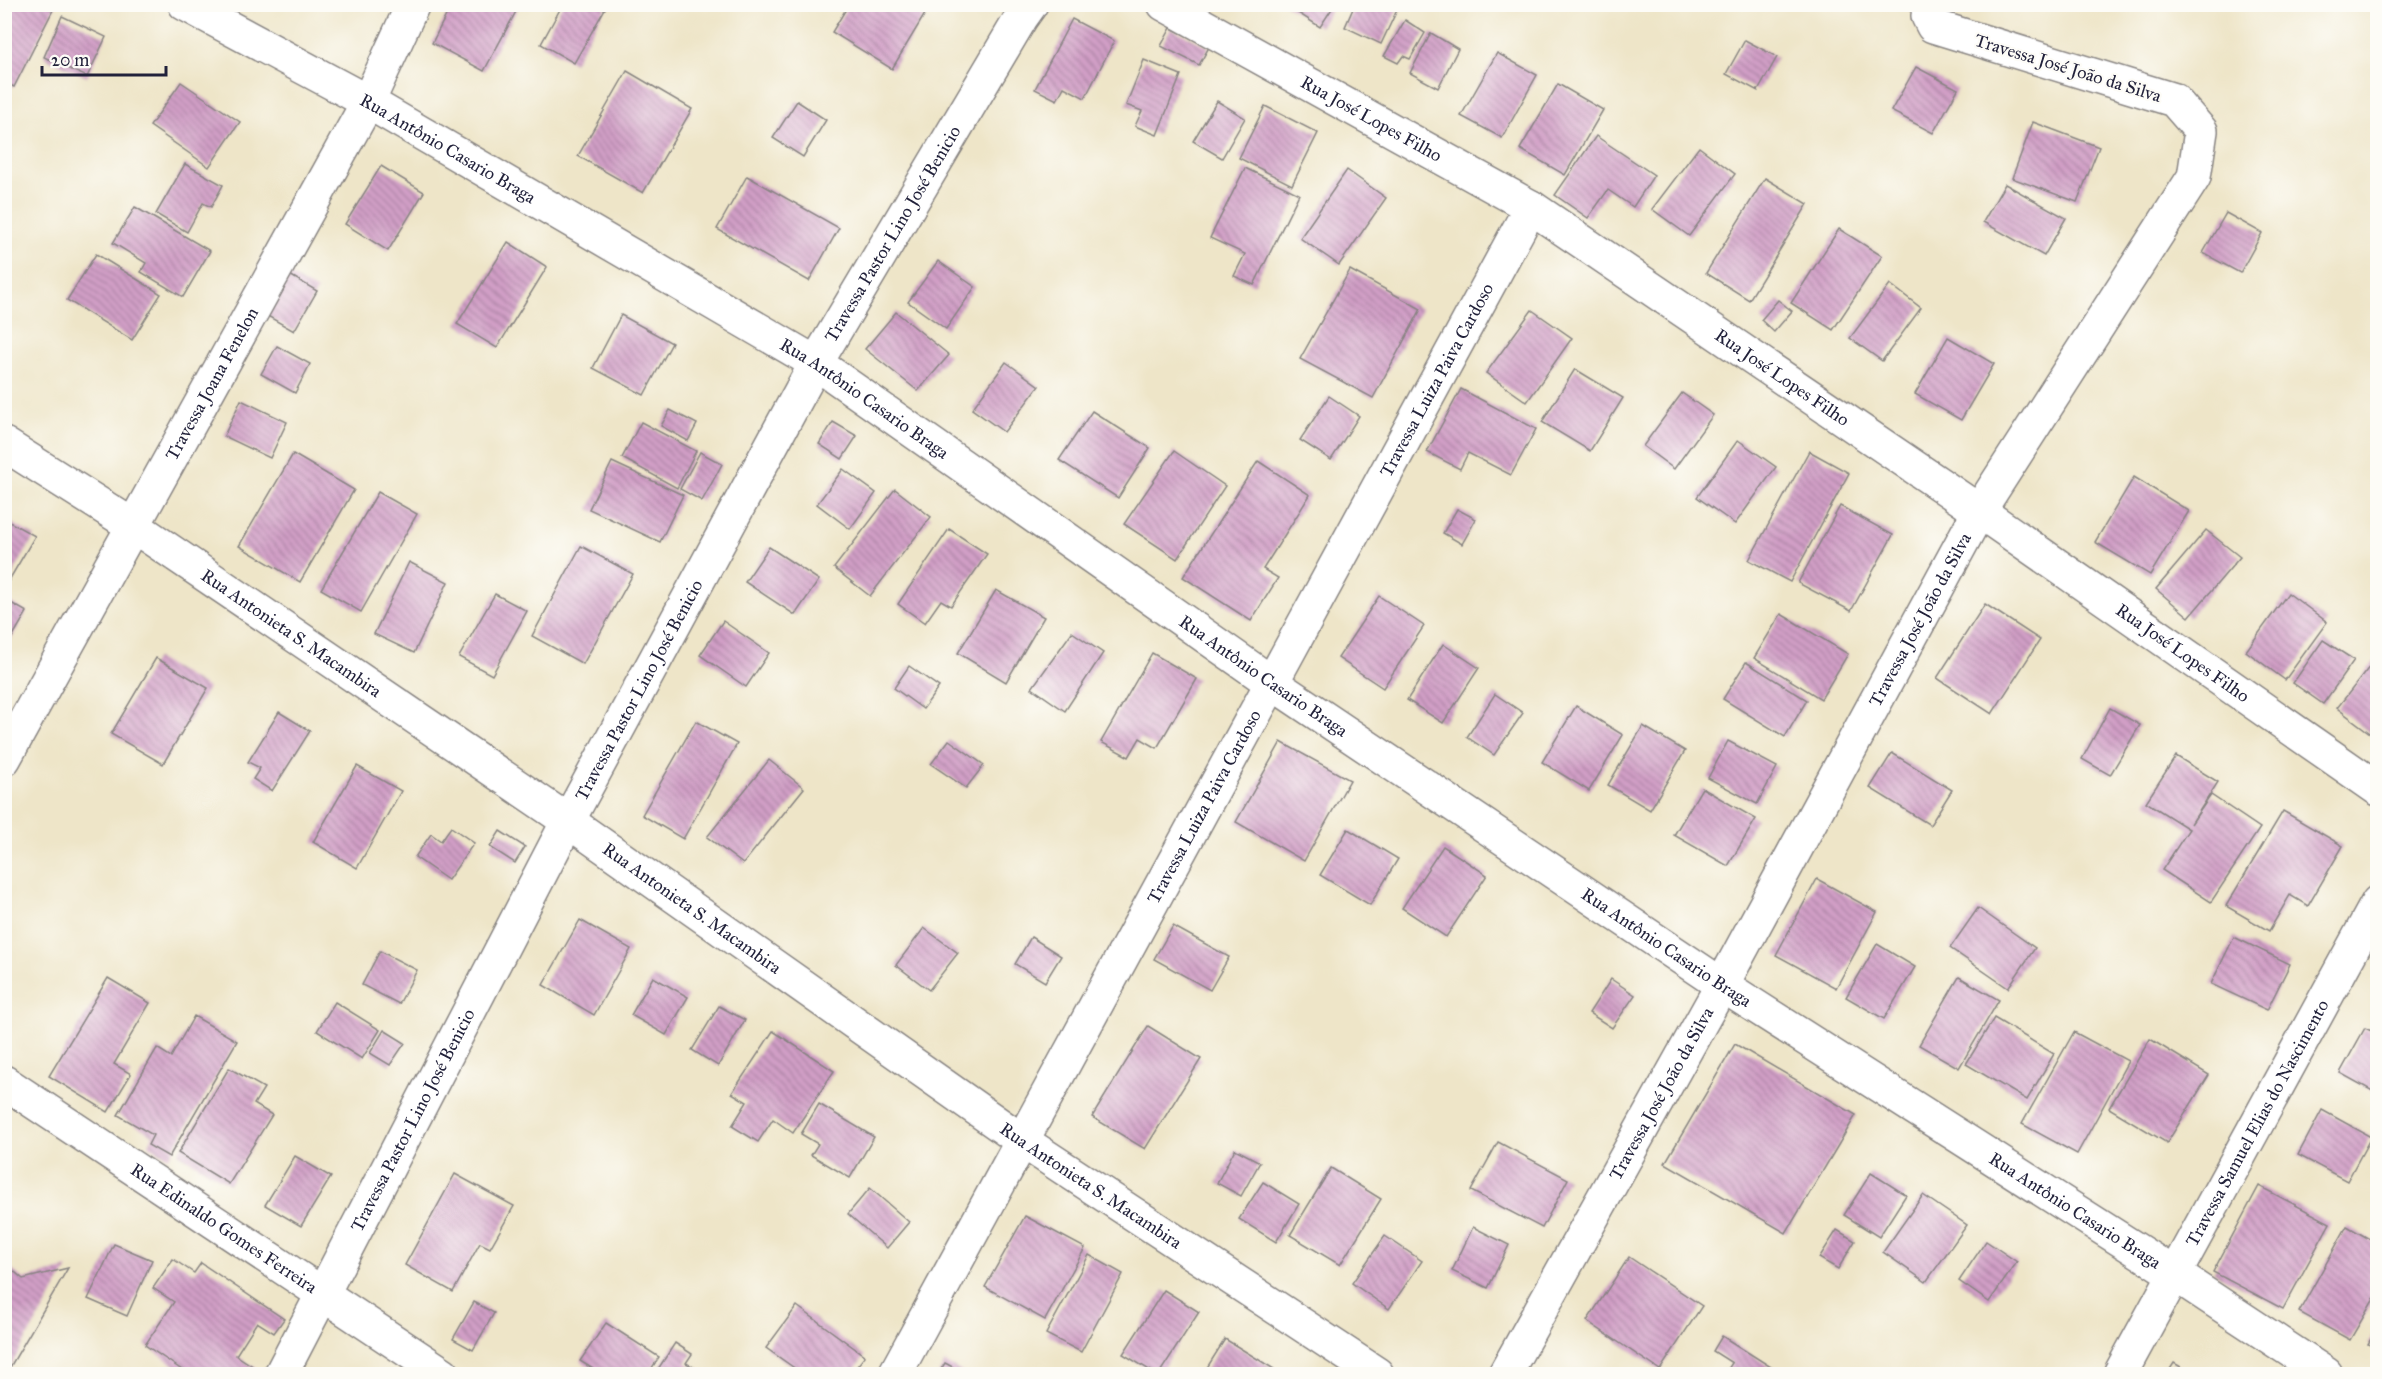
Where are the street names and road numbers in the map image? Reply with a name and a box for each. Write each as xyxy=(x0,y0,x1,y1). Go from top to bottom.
street label: Travessa José João da Silva xyxy=(1972,29,2164,108)
street label: Rua José Lopes Filho xyxy=(1297,71,1446,167)
street label: Rua Antônio Casario Braga xyxy=(356,89,540,208)
street label: Travessa Pastor Lino José Benicio xyxy=(820,122,965,346)
street label: Travessa Luiza Paiva Cardoso xyxy=(1375,279,1498,481)
street label: Travessa Joana Fenelon xyxy=(161,303,263,464)
street label: Rua José Lopes Filho xyxy=(1711,324,1854,431)
street label: Rua Antônio Casario Braga xyxy=(776,333,953,464)
street label: Travessa José João da Silva xyxy=(1864,529,1976,710)
street label: Rua Antonieta S. Macambira xyxy=(197,564,386,702)
street label: Travessa Pastor Lino José Benicio xyxy=(570,576,708,804)
street label: Rua José Lopes Filho xyxy=(2112,599,2254,707)
street label: Rua Antônio Casario Braga xyxy=(1175,610,1352,742)
street label: Travessa Luiza Paiva Cardoso xyxy=(1142,706,1266,907)
street label: Rua Antonieta S. Macambira xyxy=(598,838,786,979)
street label: Rua Antônio Casario Braga xyxy=(1577,883,1756,1012)
street label: Travessa Samuel Elias do Nascimento xyxy=(2181,996,2333,1250)
street label: Travessa José João da Silva xyxy=(1604,1003,1719,1184)
street label: Travessa Pastor Lino José Benicio xyxy=(346,1005,480,1235)
street label: Rua Antonieta S. Macambira xyxy=(996,1118,1186,1254)
street label: Rua Antônio Casario Braga xyxy=(1985,1147,2165,1274)
street label: Rua Edinaldo Gomes Ferreira xyxy=(126,1158,322,1298)

